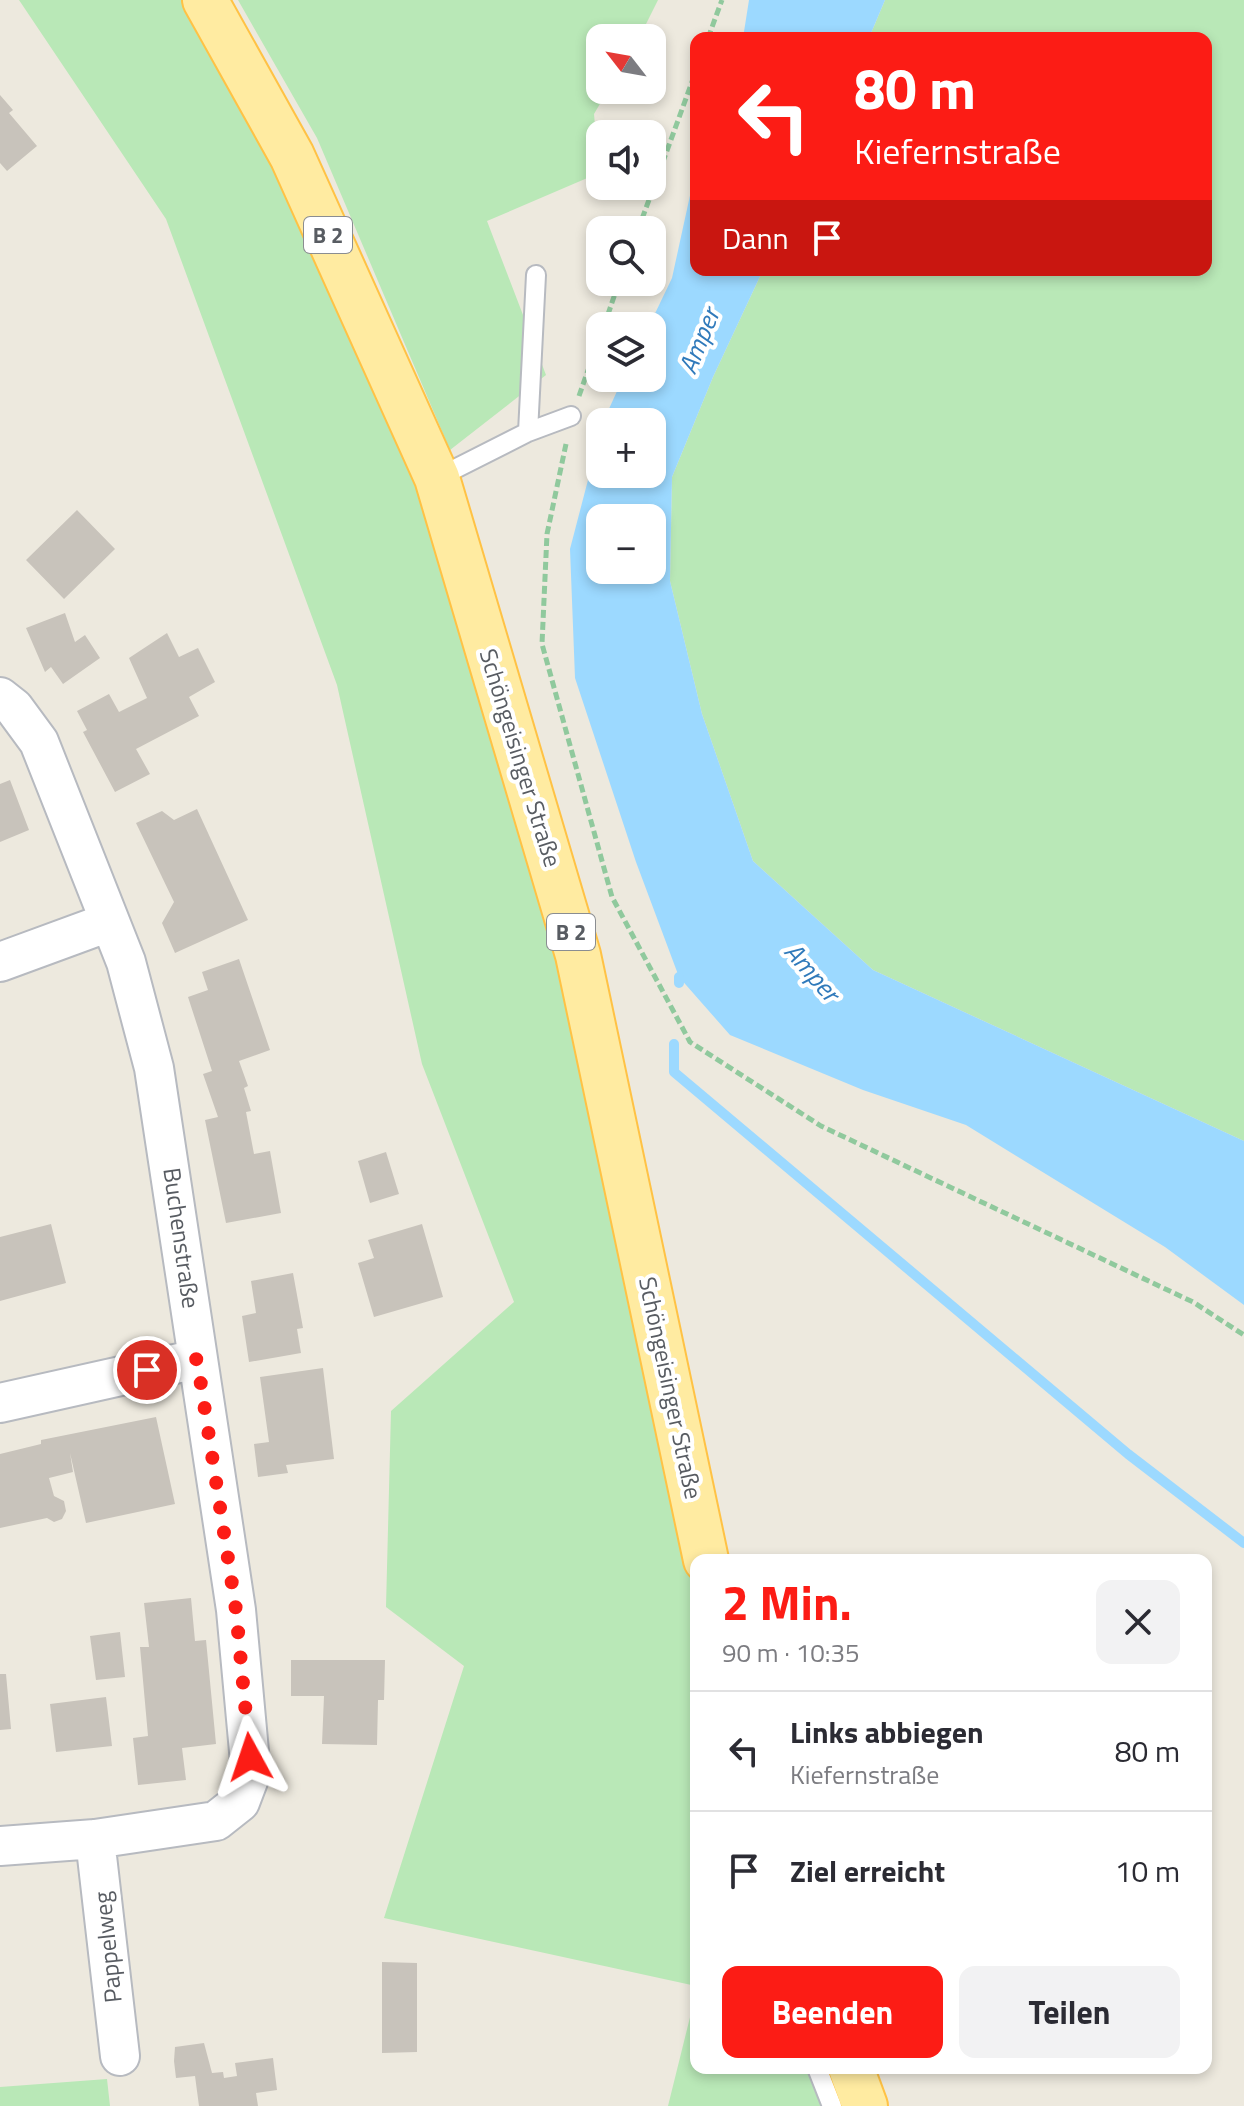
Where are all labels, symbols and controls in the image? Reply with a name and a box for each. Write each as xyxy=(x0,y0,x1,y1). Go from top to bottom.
north arrow xyxy=(586,24,666,104)
map controls xyxy=(586,24,666,584)
text: 80 m xyxy=(854,46,976,131)
icon: left xyxy=(722,64,826,168)
button: sound xyxy=(586,120,666,200)
text: Kiefernstraße xyxy=(854,123,1061,178)
text: Dann xyxy=(722,215,789,261)
button: search xyxy=(586,216,666,296)
icon: arrive xyxy=(805,216,849,260)
road number: B 2 xyxy=(304,217,352,253)
water label: Amper xyxy=(668,300,730,380)
button: layers xyxy=(586,312,666,392)
button: + xyxy=(586,408,666,488)
button: − xyxy=(586,504,666,584)
street label: Schöngeisinger Straße xyxy=(471,644,571,871)
road number: B 2 xyxy=(547,914,595,950)
water label: Amper xyxy=(775,933,851,1012)
street label: Buchenstraße xyxy=(154,1165,210,1311)
street label: Schöngeisinger Straße xyxy=(630,1273,712,1502)
pin xyxy=(113,1336,181,1404)
icon: arrive xyxy=(125,1348,169,1392)
text: 2 Min. xyxy=(722,1566,852,1639)
button: close xyxy=(1096,1580,1180,1664)
text: 90 m · 10:35 xyxy=(722,1633,860,1672)
text: Links abbiegen xyxy=(790,1709,984,1755)
position arrow xyxy=(208,1715,292,1799)
text: 80 m xyxy=(1115,1728,1180,1774)
icon: left xyxy=(722,1729,766,1773)
text: Kiefernstraße xyxy=(790,1755,939,1794)
text: Ziel erreicht xyxy=(790,1848,945,1894)
text: 10 m xyxy=(1115,1848,1180,1894)
icon: arrive xyxy=(722,1849,766,1893)
street label: Pappelweg xyxy=(83,1890,131,2005)
button: Beenden xyxy=(722,1966,943,2058)
button: Teilen xyxy=(959,1966,1180,2058)

